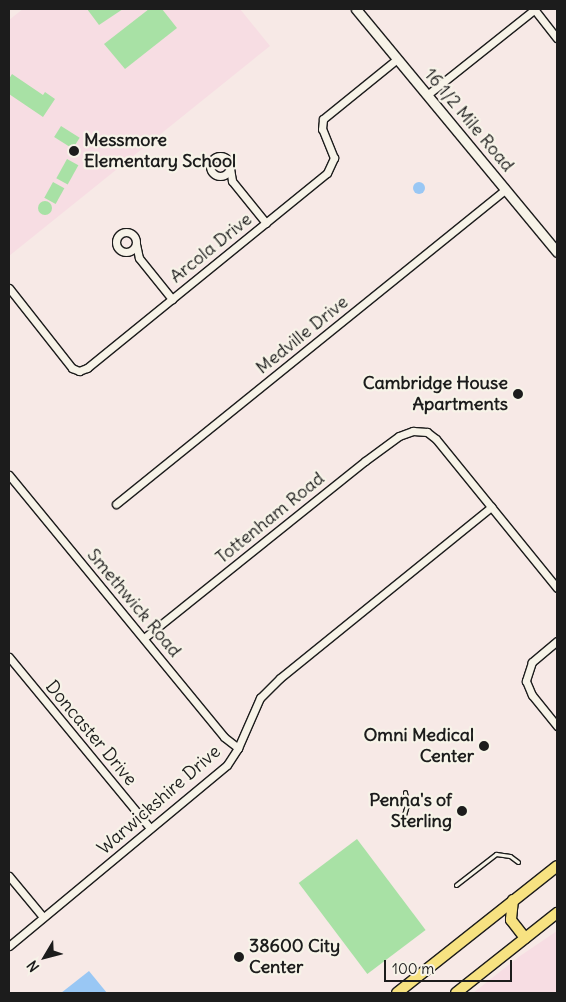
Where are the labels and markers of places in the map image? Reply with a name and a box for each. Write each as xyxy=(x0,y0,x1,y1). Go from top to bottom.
place label: Messmore Elementary School xyxy=(84,130,236,172)
marker: Messmore Elementary School xyxy=(68,145,80,157)
place label: Cambridge House Apartments xyxy=(363,373,508,416)
marker: Cambridge House Apartments xyxy=(512,388,524,400)
place label: Omni Medical Center xyxy=(363,725,474,768)
marker: Omni Medical Center xyxy=(478,740,490,752)
place label: Penna's of Sterling xyxy=(369,790,452,832)
marker: Penna's of Sterling xyxy=(456,805,468,817)
place label: 38600 City Center xyxy=(249,936,340,979)
marker: 38600 City Center xyxy=(233,951,245,963)

